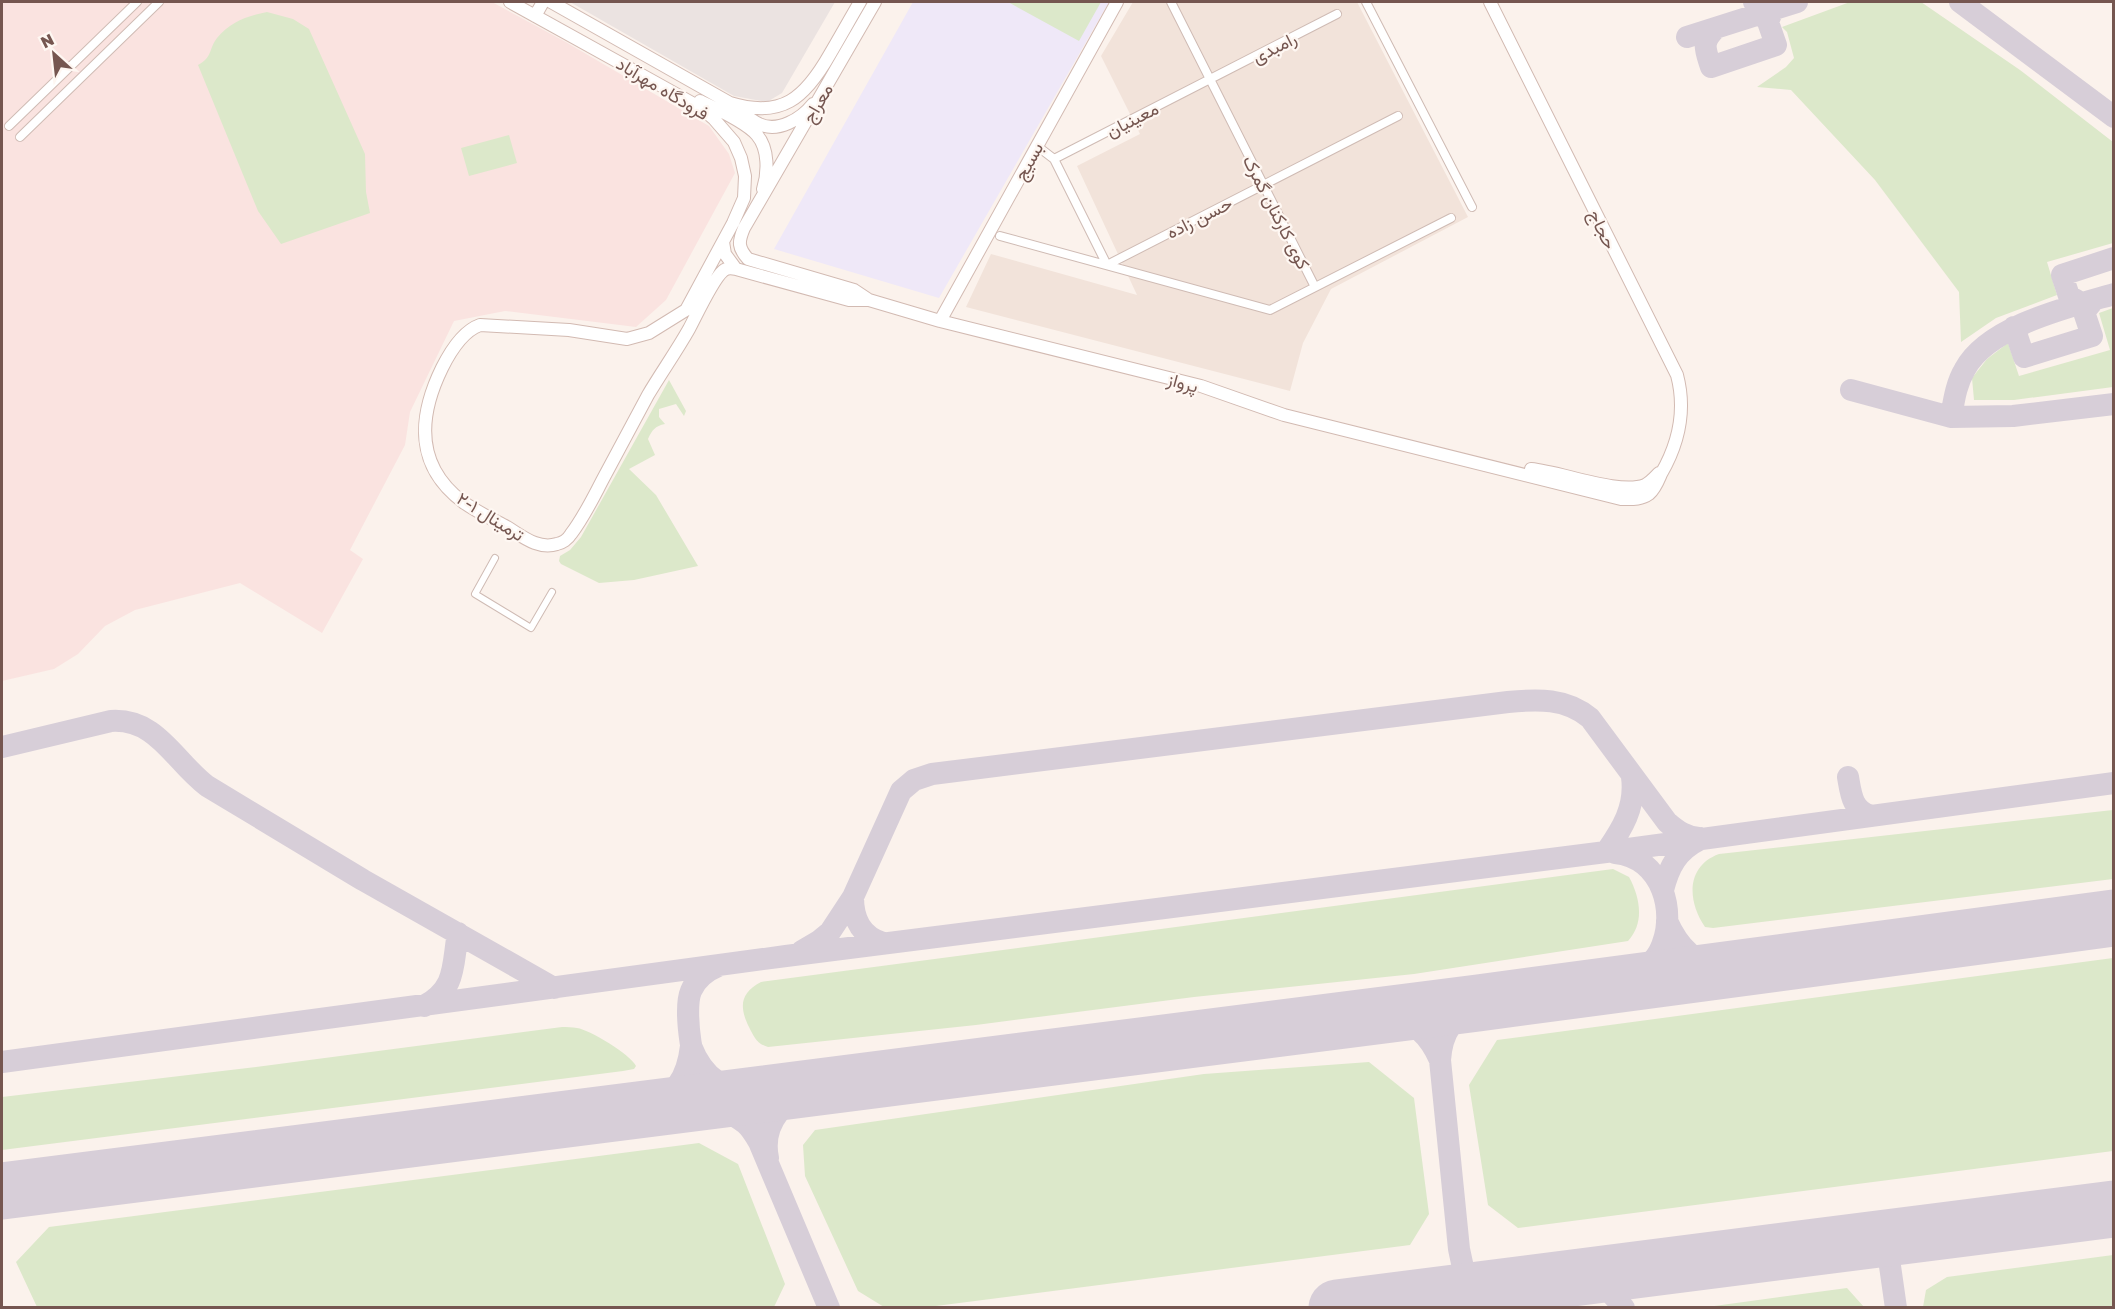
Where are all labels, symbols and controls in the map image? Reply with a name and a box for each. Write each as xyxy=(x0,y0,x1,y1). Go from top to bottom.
north arrow xyxy=(24,24,84,84)
street label: رامبدی xyxy=(1248,26,1300,68)
text: N xyxy=(37,29,57,52)
street label: فرودگاه مهرآباد xyxy=(612,52,713,125)
street label: معراج xyxy=(797,79,839,128)
street label: معینیان xyxy=(1102,97,1162,141)
street label: بسیج xyxy=(1009,138,1049,185)
street label: کوی کارکنان گمرک xyxy=(1238,151,1315,273)
street label: حسن زاده xyxy=(1162,191,1236,244)
street label: حجاج xyxy=(1582,206,1622,253)
street label: پرواز xyxy=(1164,367,1201,399)
street label: ترمینال ۱-۲ xyxy=(453,487,529,546)

